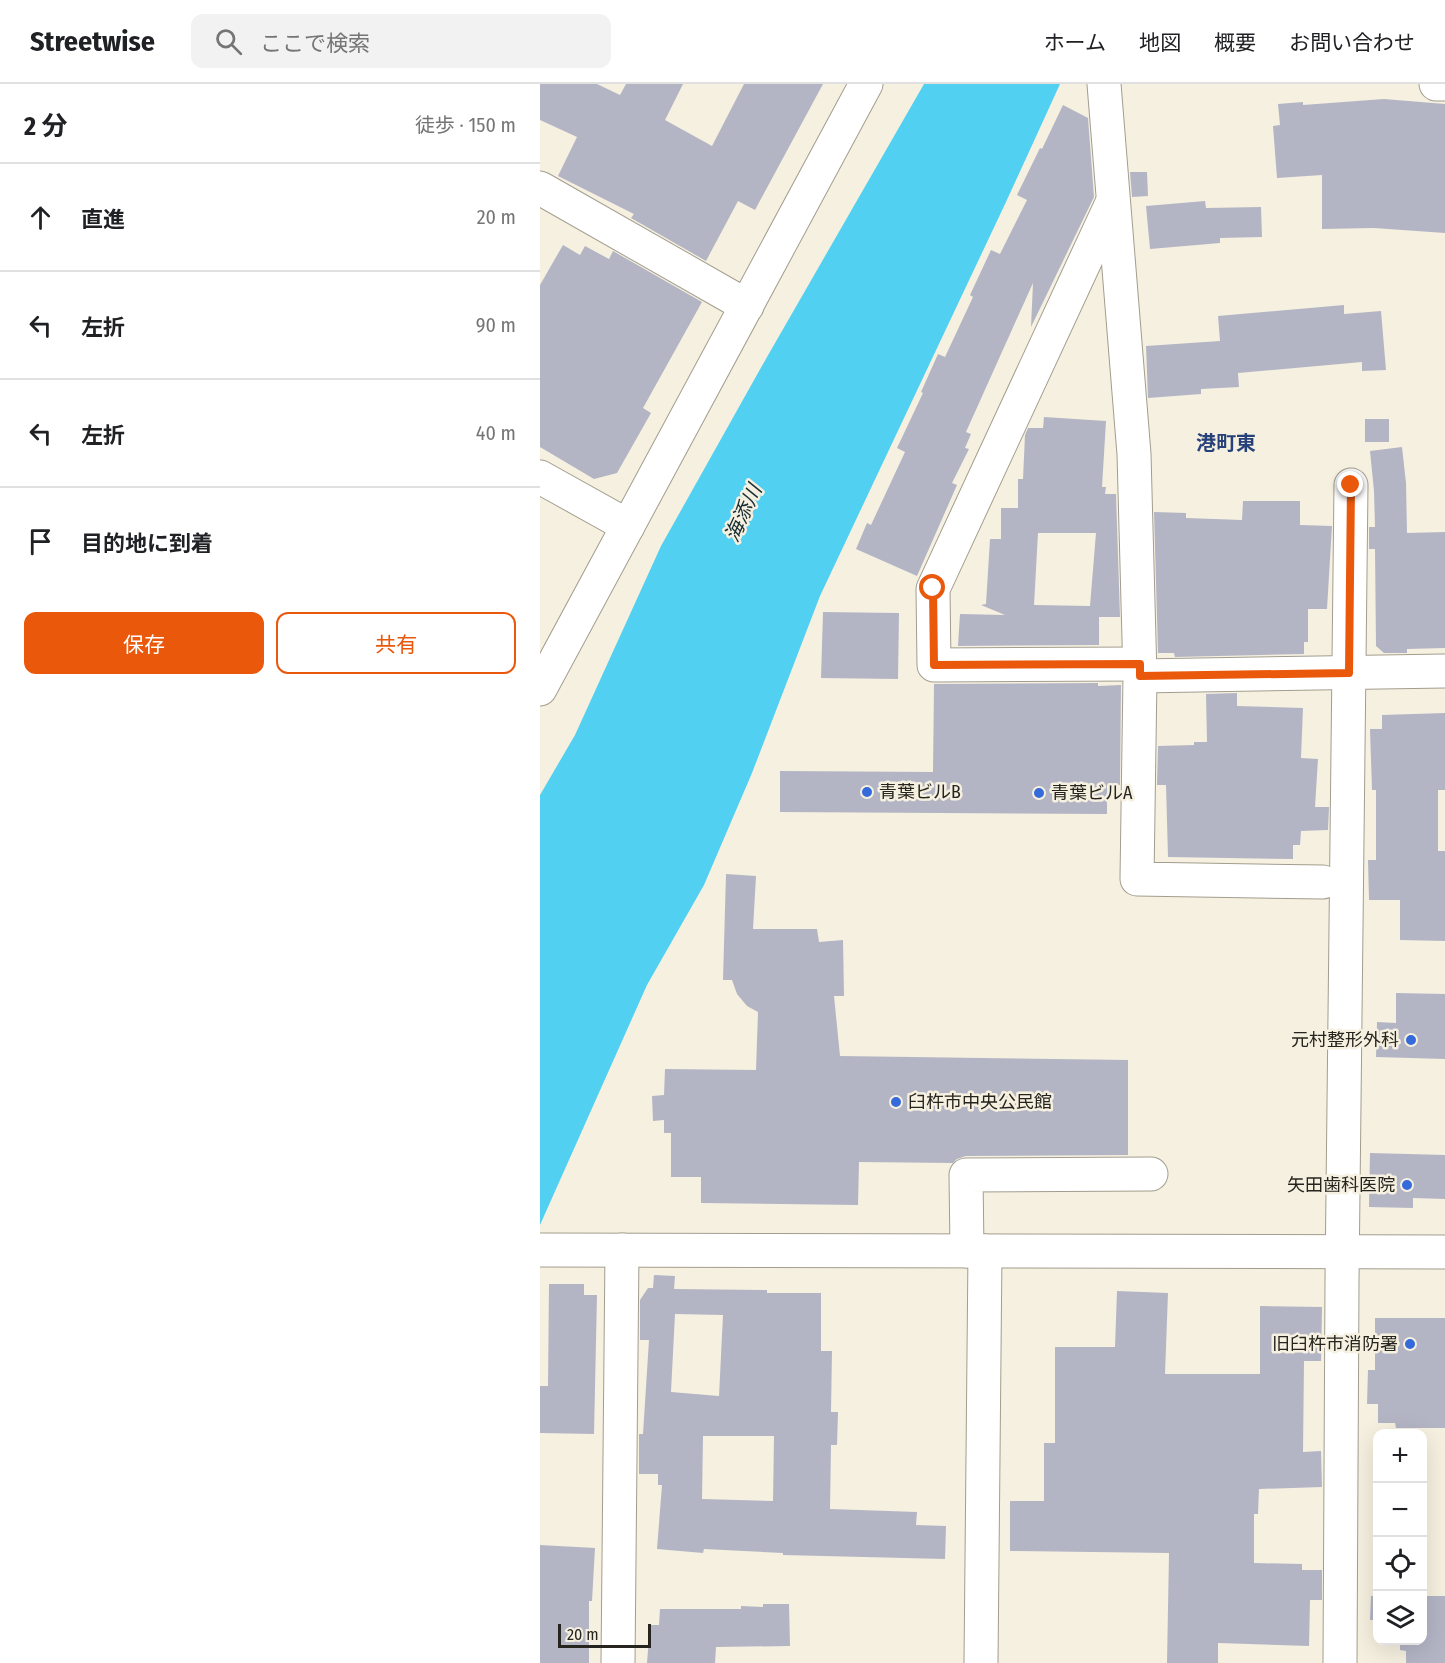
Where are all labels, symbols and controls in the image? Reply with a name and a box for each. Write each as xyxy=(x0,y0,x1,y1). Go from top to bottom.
search box xyxy=(191,14,611,68)
text: Streetwise xyxy=(30,25,155,58)
icon: search xyxy=(212,25,245,58)
text: ここで検索 xyxy=(260,30,370,57)
text: ホーム xyxy=(1044,30,1106,56)
text: 地図 xyxy=(1139,30,1181,56)
text: 概要 xyxy=(1214,30,1256,56)
text: お問い合わせ xyxy=(1289,30,1415,56)
text: 2 分 xyxy=(24,111,67,142)
text: 徒歩 · 150 m xyxy=(415,113,516,137)
icon: ahead xyxy=(24,201,57,234)
text: 20 m xyxy=(477,205,516,229)
text: 直進 xyxy=(81,206,125,233)
icon: left xyxy=(24,309,57,342)
text: 90 m xyxy=(476,313,516,337)
text: 左折 xyxy=(81,314,125,341)
icon: left xyxy=(24,417,57,450)
text: 40 m xyxy=(476,421,516,445)
text: 左折 xyxy=(81,422,125,449)
district label: 港町東 xyxy=(1196,431,1256,455)
route end xyxy=(1337,471,1363,497)
water label: 海添川 xyxy=(719,479,767,545)
icon: arrive xyxy=(24,525,57,558)
text: 目的地に到着 xyxy=(81,530,213,557)
route start xyxy=(919,574,945,600)
button: 保存 xyxy=(24,612,264,674)
button: 共有 xyxy=(276,612,516,674)
place label: 青葉ビルB xyxy=(879,781,961,803)
place label: 青葉ビルA xyxy=(1051,782,1133,804)
marker: 青葉ビルB xyxy=(860,785,874,799)
marker: 青葉ビルA xyxy=(1032,786,1046,800)
place label: 元村整形外科 xyxy=(1291,1029,1399,1051)
marker: 元村整形外科 xyxy=(1404,1033,1418,1047)
place label: 臼杵市中央公民館 xyxy=(908,1091,1052,1113)
marker: 臼杵市中央公民館 xyxy=(889,1095,903,1109)
place label: 矢田歯科医院 xyxy=(1287,1174,1395,1196)
marker: 矢田歯科医院 xyxy=(1400,1178,1414,1192)
place label: 旧臼杵市消防署 xyxy=(1272,1333,1398,1355)
marker: 旧臼杵市消防署 xyxy=(1403,1337,1417,1351)
map controls xyxy=(1373,1429,1427,1645)
button: + xyxy=(1373,1429,1427,1483)
button: − xyxy=(1373,1483,1427,1537)
button: locate xyxy=(1373,1537,1427,1591)
button: layers xyxy=(1373,1591,1427,1645)
scale bar xyxy=(558,1621,651,1648)
text: 20 m xyxy=(567,1625,598,1644)

